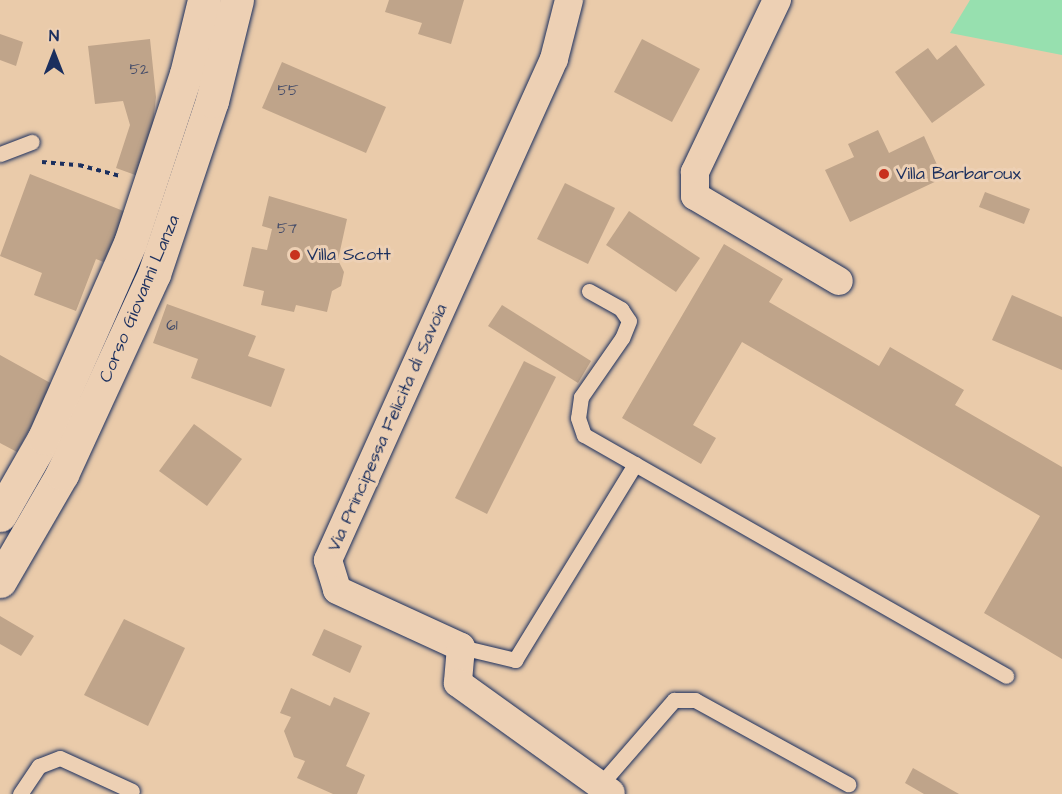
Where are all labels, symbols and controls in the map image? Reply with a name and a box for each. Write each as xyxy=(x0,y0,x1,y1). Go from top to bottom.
north arrow xyxy=(24,24,84,84)
text: N xyxy=(49,25,59,47)
house number: 52 xyxy=(129,61,149,79)
house number: 55 xyxy=(277,82,299,100)
place label: Villa Barbaroux xyxy=(896,163,1021,185)
marker: Villa Barbaroux xyxy=(877,167,891,181)
street label: Corso Giovanni Lanza xyxy=(95,212,185,386)
house number: 57 xyxy=(277,220,297,238)
place label: Villa Scott xyxy=(307,244,391,266)
marker: Villa Scott xyxy=(288,248,302,262)
street label: Via Principessa Felicita di Savoia xyxy=(324,301,452,555)
house number: 61 xyxy=(166,317,178,335)

